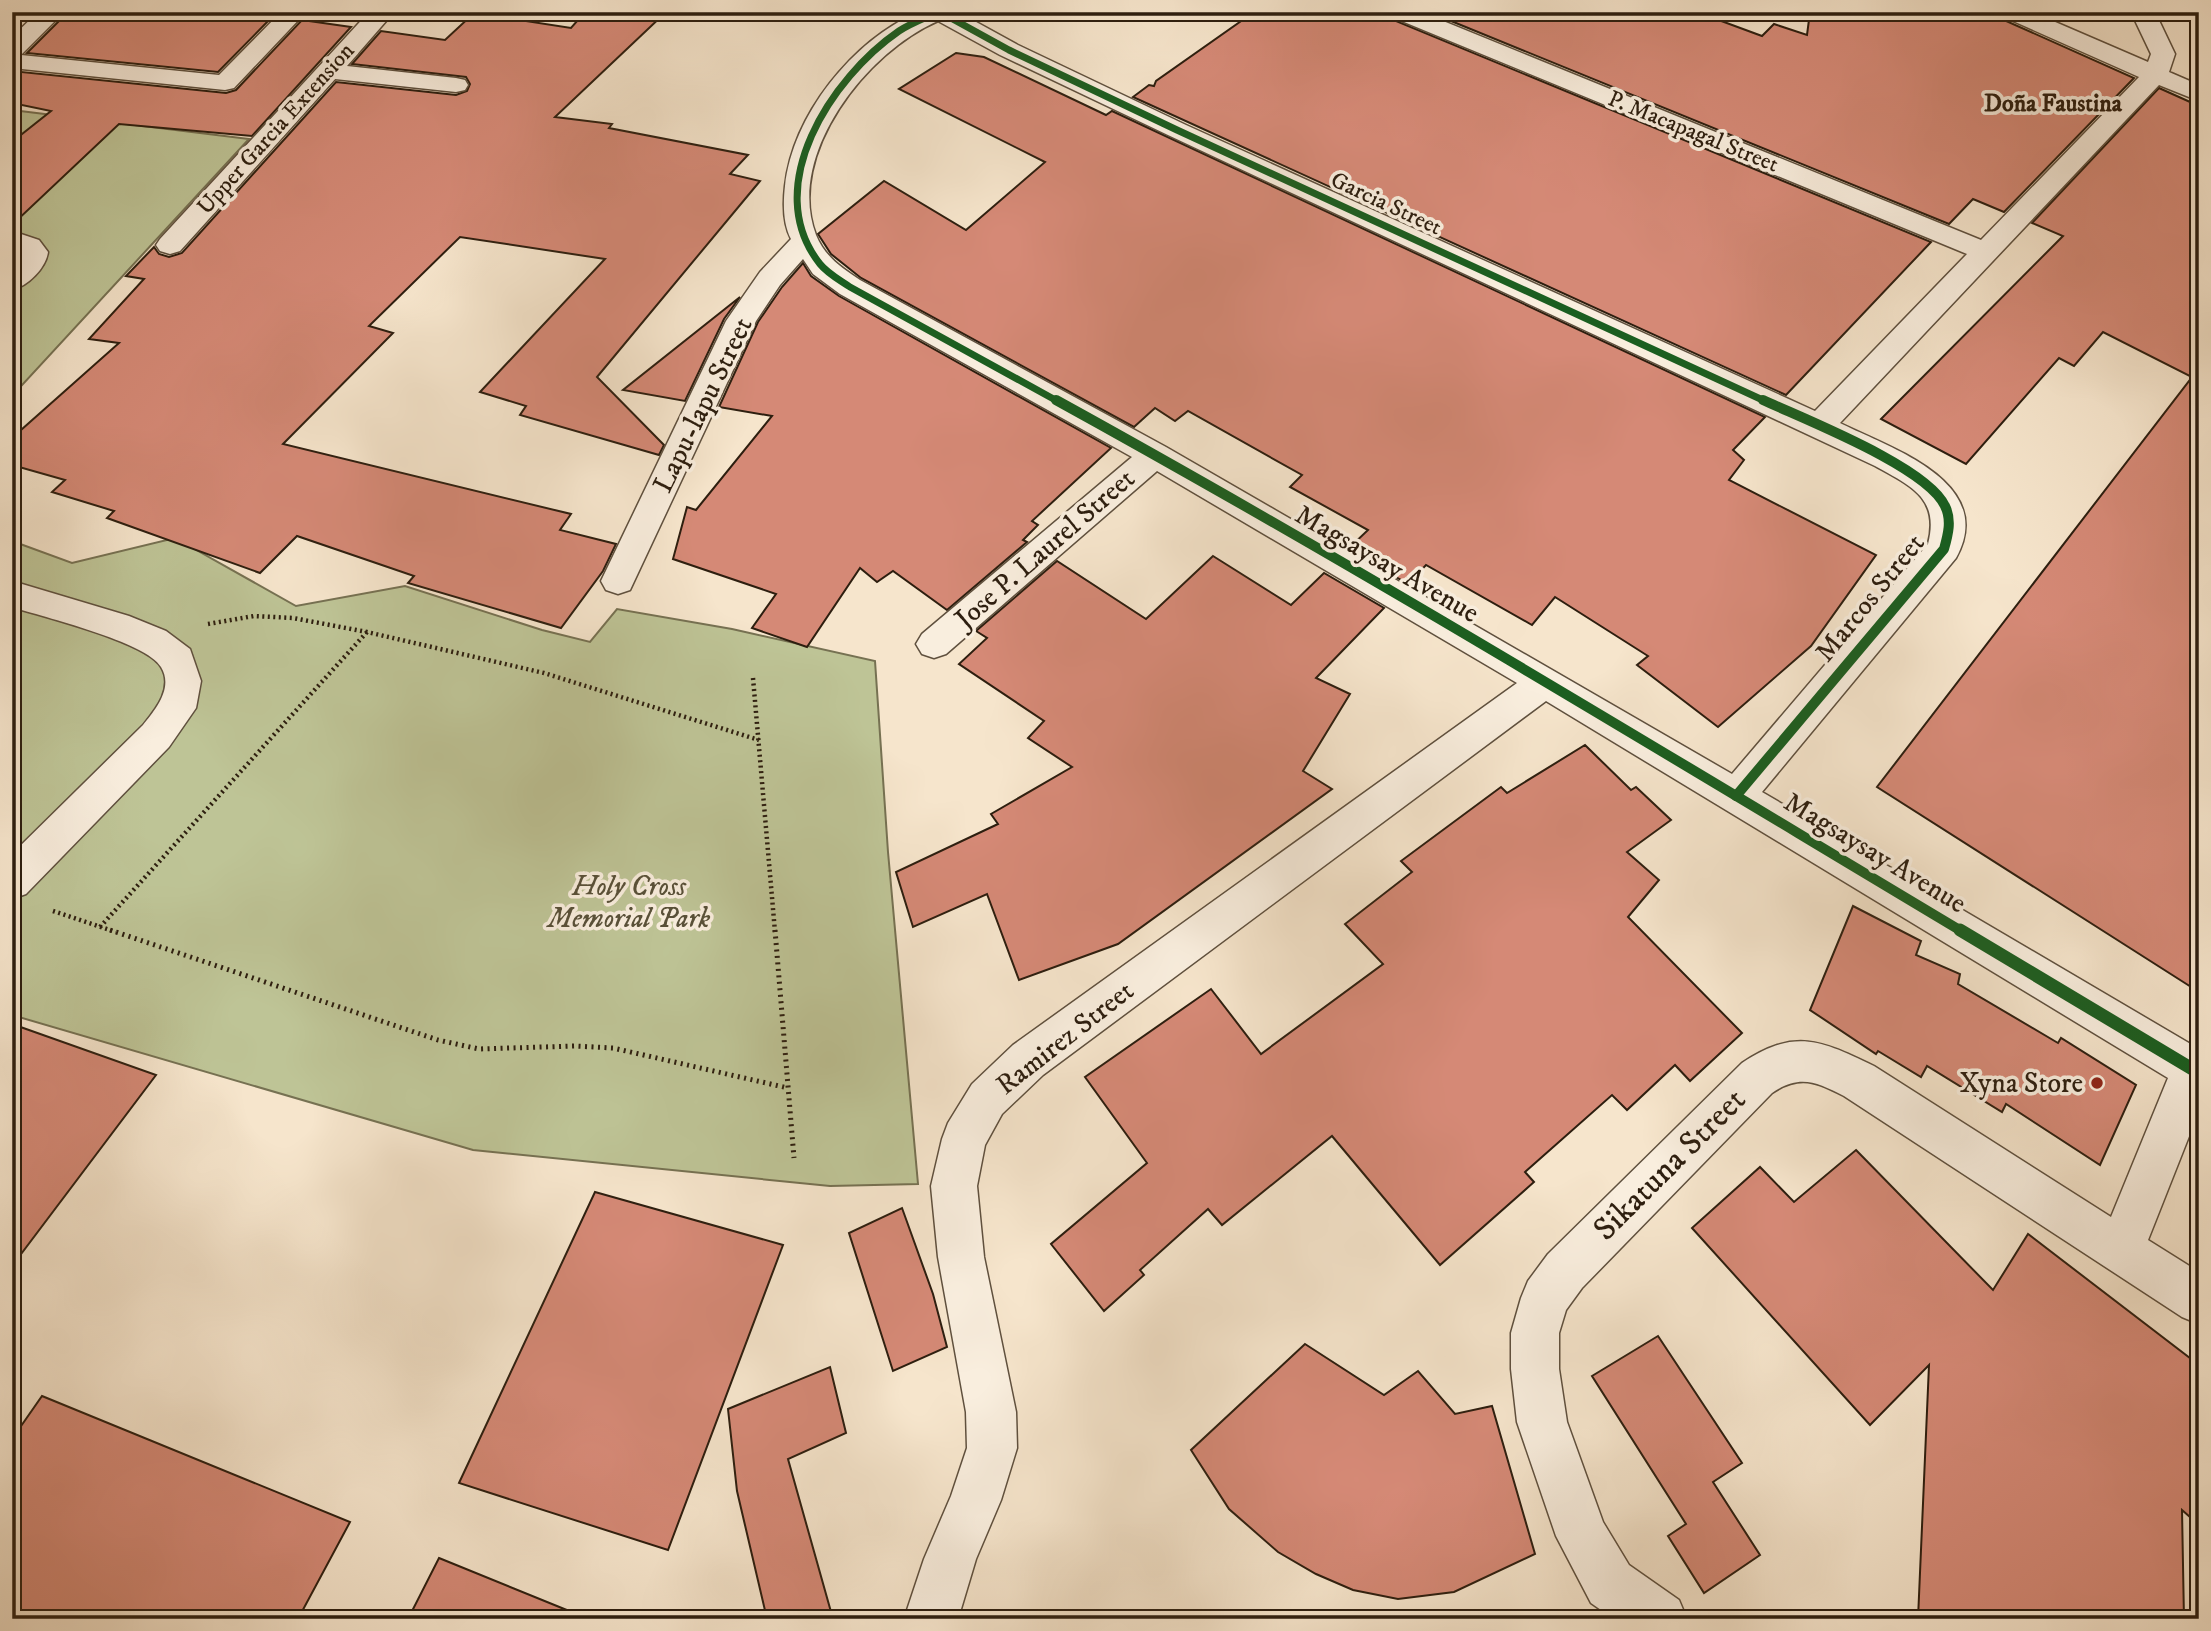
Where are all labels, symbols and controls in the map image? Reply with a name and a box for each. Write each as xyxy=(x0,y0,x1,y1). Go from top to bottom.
street label: Upper Garcia Extension xyxy=(191,37,361,221)
street label: P. Macapagal Street xyxy=(1603,85,1783,179)
district label: Doña Faustina xyxy=(1984,89,2123,119)
street label: Garcia Street xyxy=(1326,166,1446,242)
street label: Lapu-lapu Street xyxy=(645,311,761,499)
street label: Jose P. Laurel Street xyxy=(946,461,1142,639)
street label: Magsaysay Avenue xyxy=(1289,497,1485,631)
street label: Marcos Street xyxy=(1808,527,1932,669)
street label: Magsaysay Avenue xyxy=(1777,785,1973,921)
park label: Holy Cross Memorial Park xyxy=(546,869,711,936)
street label: Ramirez Street xyxy=(989,973,1141,1103)
place label: Xyna Store xyxy=(1959,1066,2083,1101)
marker: Xyna Store xyxy=(2089,1075,2105,1091)
street label: Sikatuna Street xyxy=(1585,1080,1755,1250)

